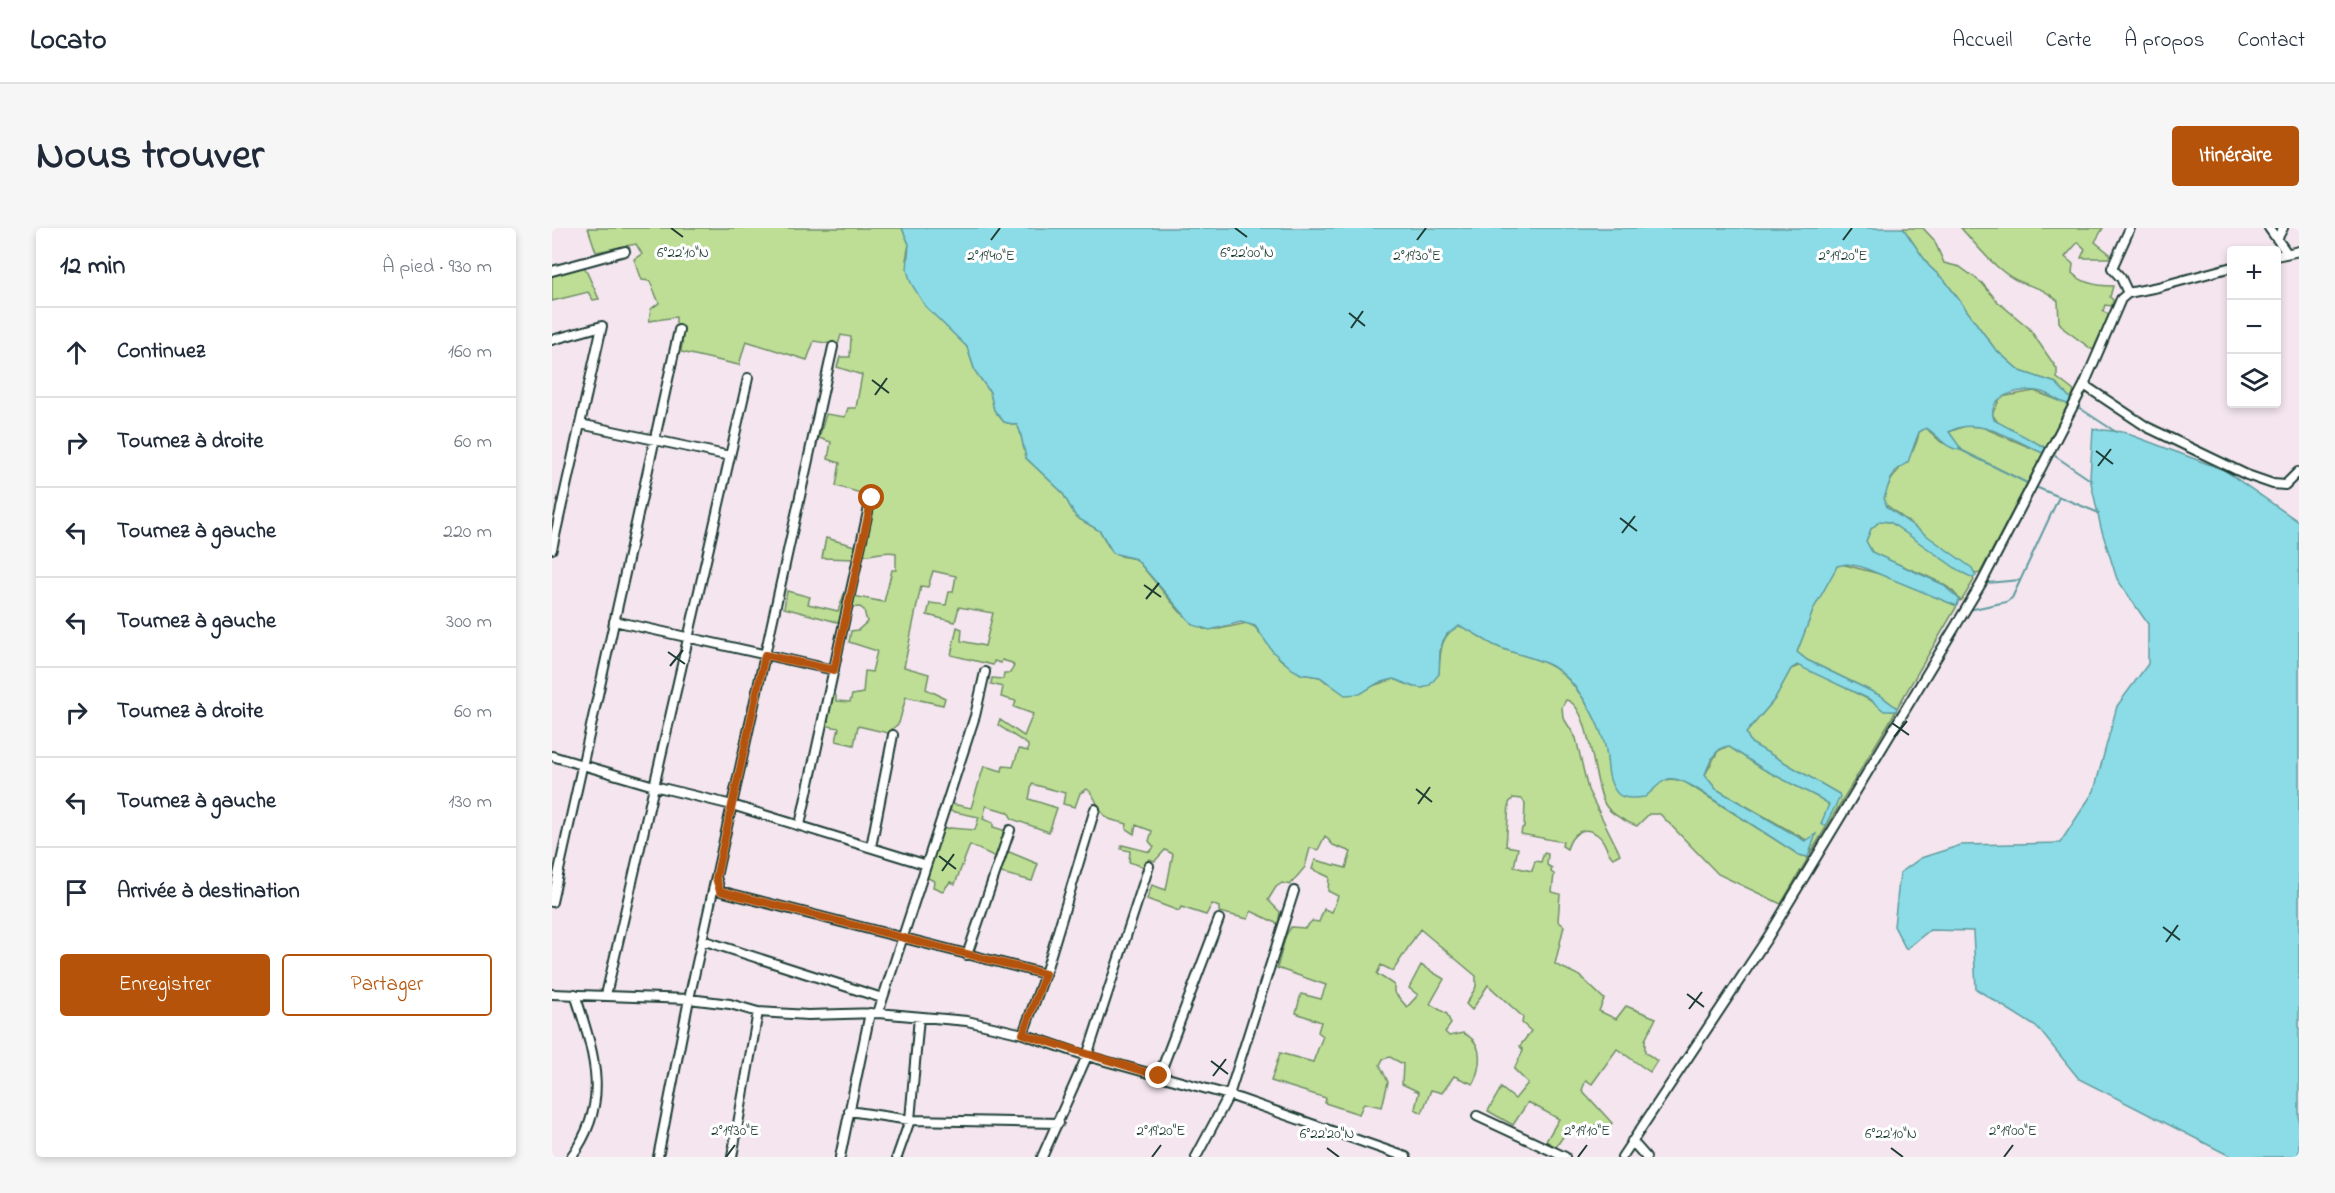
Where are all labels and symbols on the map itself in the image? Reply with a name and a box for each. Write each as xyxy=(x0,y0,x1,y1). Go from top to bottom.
text: 6°22'10"N xyxy=(657,242,709,264)
text: 6°22'00"N xyxy=(1220,242,1274,264)
text: 2°19'40"E xyxy=(967,245,1015,267)
text: 2°19'30"E xyxy=(1393,245,1441,267)
text: 2°19'20"E xyxy=(1819,245,1867,267)
route start xyxy=(858,484,884,510)
route end xyxy=(1145,1062,1171,1088)
text: 2°19'30"E xyxy=(711,1120,759,1142)
text: 2°19'20"E xyxy=(1137,1120,1185,1142)
text: 2°19'10"E xyxy=(1564,1120,1610,1142)
text: 2°19'00"E xyxy=(1989,1120,2037,1142)
text: 6°22'20"N xyxy=(1300,1123,1354,1145)
text: 6°22'10"N xyxy=(1865,1123,1917,1145)

